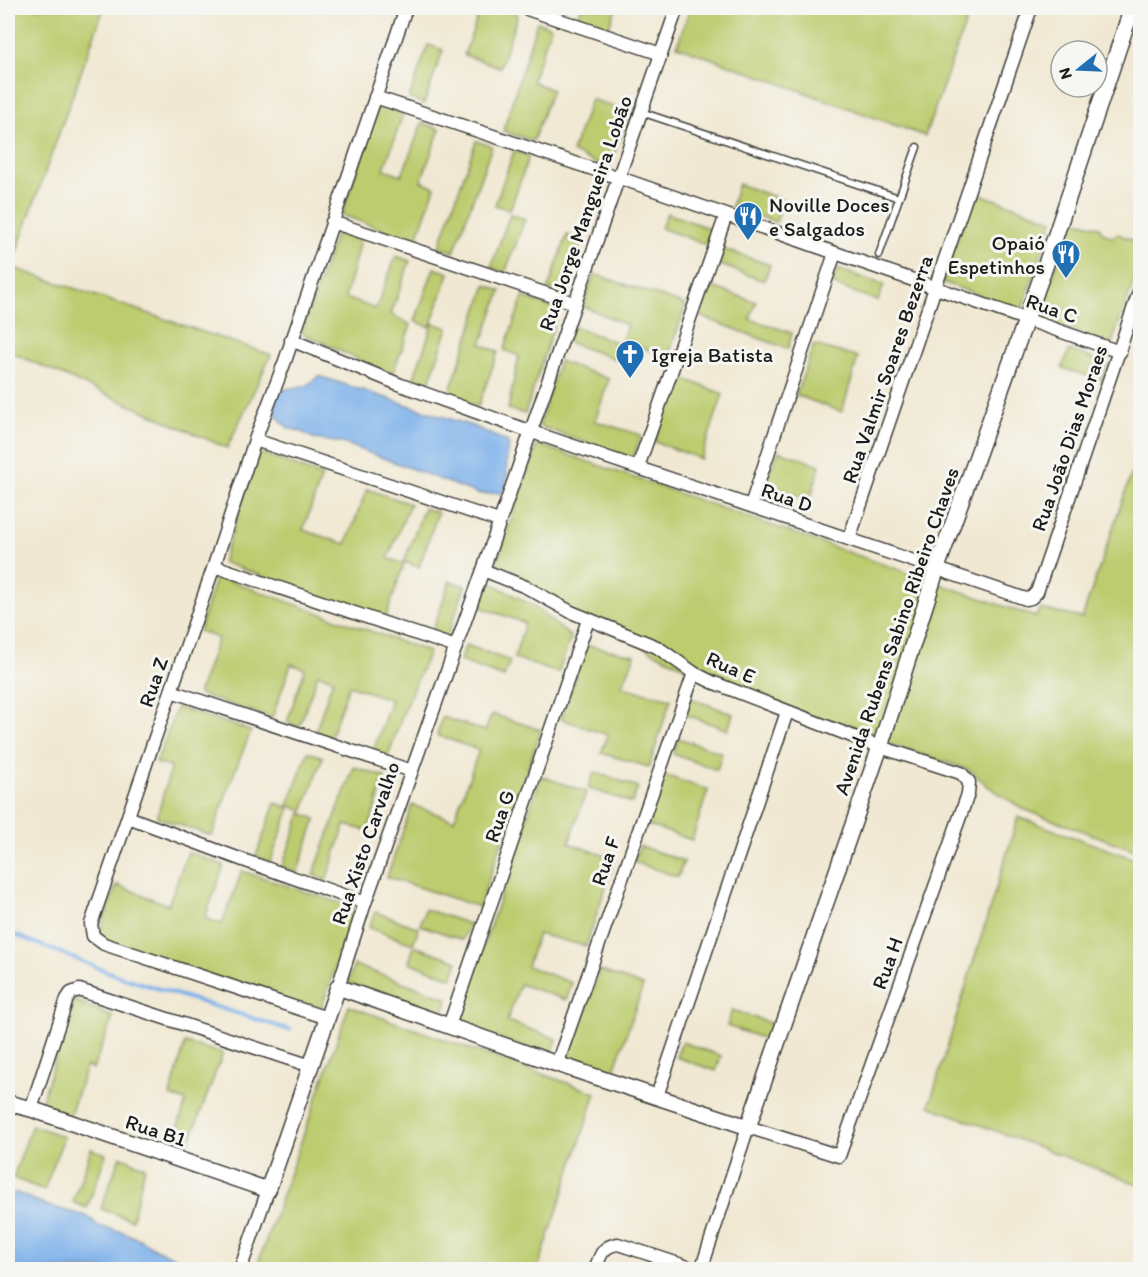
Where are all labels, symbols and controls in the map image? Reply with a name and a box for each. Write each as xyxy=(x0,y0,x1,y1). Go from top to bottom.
north arrow xyxy=(1049,39,1109,99)
text: N xyxy=(1055,65,1076,82)
street label: Rua Jorge Mangueira Lobão xyxy=(533,92,637,334)
place label: Noville Doces e Salgados xyxy=(769,192,890,241)
restaurant icon: Noville Doces e Salgados xyxy=(732,200,764,242)
place label: Opaió Espetinhos xyxy=(948,230,1045,279)
restaurant icon: Opaió Espetinhos xyxy=(1050,238,1082,280)
street label: Rua Valmir Soares Bezerra xyxy=(836,251,938,487)
street label: Rua C xyxy=(1023,288,1081,328)
church icon: Igreja Batista xyxy=(614,338,646,380)
place label: Igreja Batista xyxy=(651,342,773,367)
street label: Rua João Dias Moraes xyxy=(1025,342,1113,534)
street label: Avenida Rubens Sabino Ribeiro Chaves xyxy=(828,464,964,798)
street label: Rua D xyxy=(758,477,816,517)
street label: Rua E xyxy=(703,645,759,689)
street label: Rua Z xyxy=(133,654,173,710)
street label: Rua Xisto Carvalho xyxy=(325,758,405,928)
street label: Rua G xyxy=(478,786,520,846)
street label: Rua F xyxy=(585,833,625,889)
street label: Rua H xyxy=(866,933,908,993)
street label: Rua B1 xyxy=(122,1108,190,1152)

